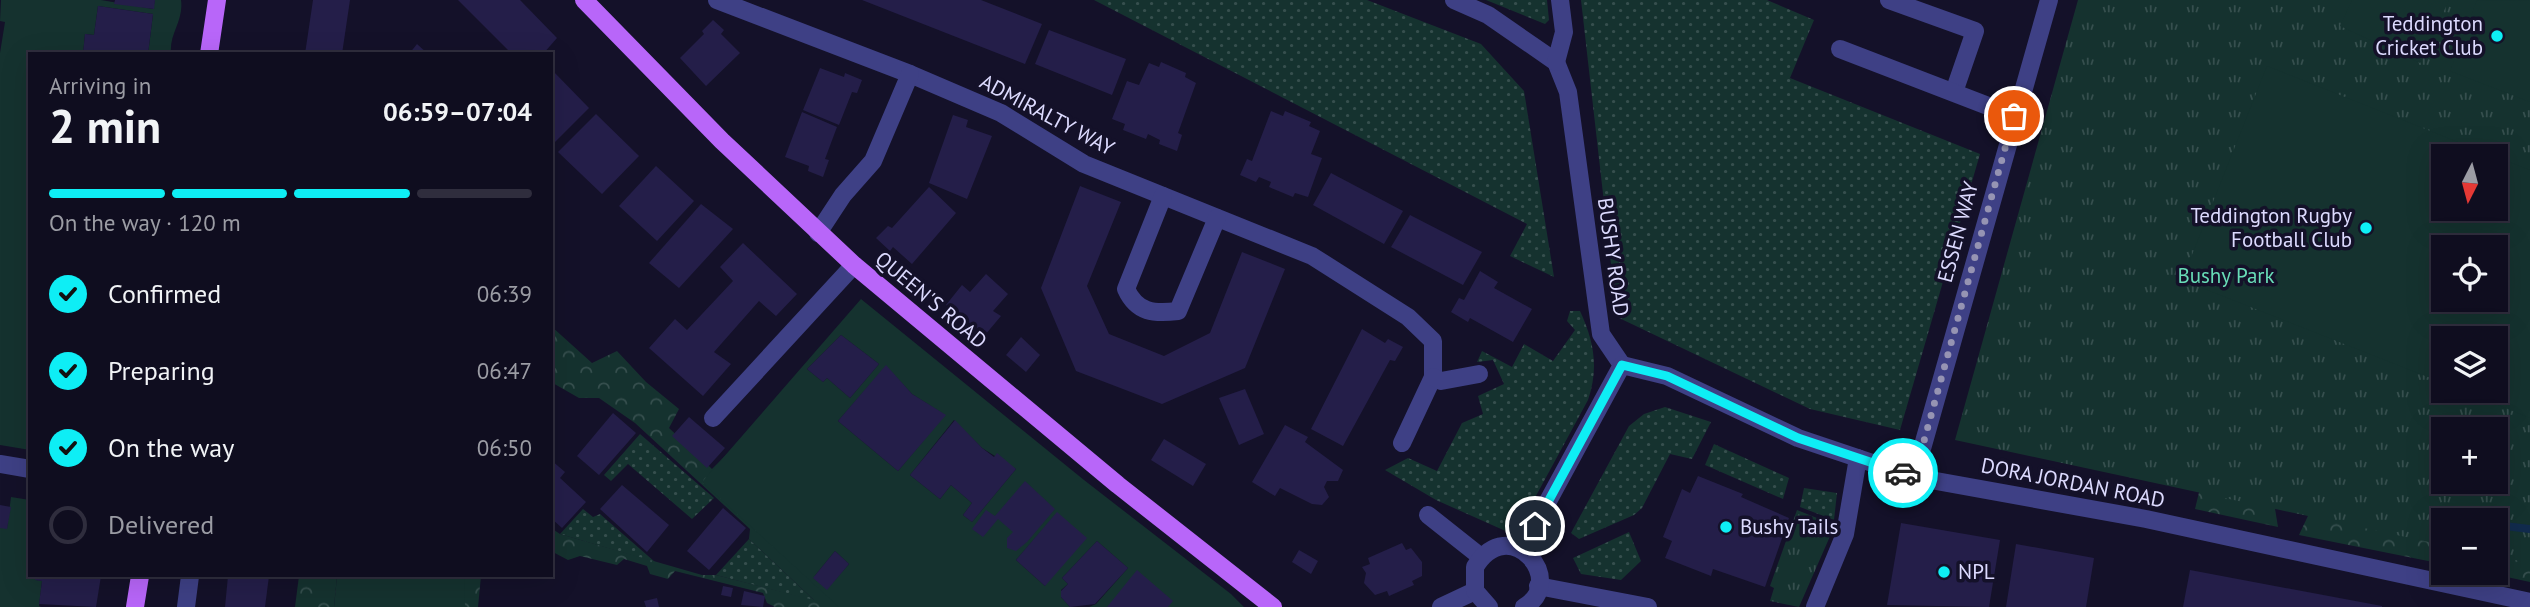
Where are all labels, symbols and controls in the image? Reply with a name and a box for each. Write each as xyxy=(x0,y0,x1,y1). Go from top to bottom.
place label: Teddington Cricket Club xyxy=(2375,10,2483,61)
marker: Teddington Cricket Club xyxy=(2489,28,2505,44)
street label: ADMIRALTY WAY xyxy=(975,68,1119,161)
text: Arriving in xyxy=(49,71,151,100)
pin xyxy=(1984,86,2044,146)
text: 06:59–07:04 xyxy=(383,95,532,128)
text: 2 min xyxy=(49,96,161,156)
icon: bag xyxy=(1995,97,2033,135)
north arrow xyxy=(2431,144,2508,220)
map controls xyxy=(2431,144,2508,585)
street label: ESSEN WAY xyxy=(1931,178,1984,285)
street label: BUSHY ROAD xyxy=(1592,196,1635,318)
place label: Teddington Rugby Football Club xyxy=(2190,202,2352,253)
text: On the way · 120 m xyxy=(49,208,241,237)
marker: Teddington Rugby Football Club xyxy=(2358,220,2374,236)
button: locate xyxy=(2431,235,2508,312)
street label: QUEEN'S ROAD xyxy=(870,245,993,354)
park label: Bushy Park xyxy=(2177,262,2275,289)
icon: check xyxy=(49,275,87,313)
text: Confirmed xyxy=(108,277,221,310)
text: 06:39 xyxy=(477,279,532,308)
button: layers xyxy=(2431,326,2508,403)
icon: check xyxy=(49,352,87,390)
text: Preparing xyxy=(108,354,215,387)
text: 06:47 xyxy=(477,356,532,385)
button: + xyxy=(2431,417,2508,494)
icon: check xyxy=(49,429,87,467)
text: On the way xyxy=(108,431,234,464)
text: 06:50 xyxy=(477,433,532,462)
courier xyxy=(1868,438,1938,508)
street label: DORA JORDAN ROAD xyxy=(1979,451,2167,514)
icon: car xyxy=(1884,454,1922,492)
pin xyxy=(1505,496,1565,556)
icon: home xyxy=(1516,507,1554,545)
text: Delivered xyxy=(108,508,214,541)
button: − xyxy=(2431,508,2508,585)
place label: Bushy Tails xyxy=(1740,513,1838,540)
marker: Bushy Tails xyxy=(1718,519,1734,535)
place label: NPL xyxy=(1958,558,1995,585)
marker: NPL xyxy=(1936,564,1952,580)

